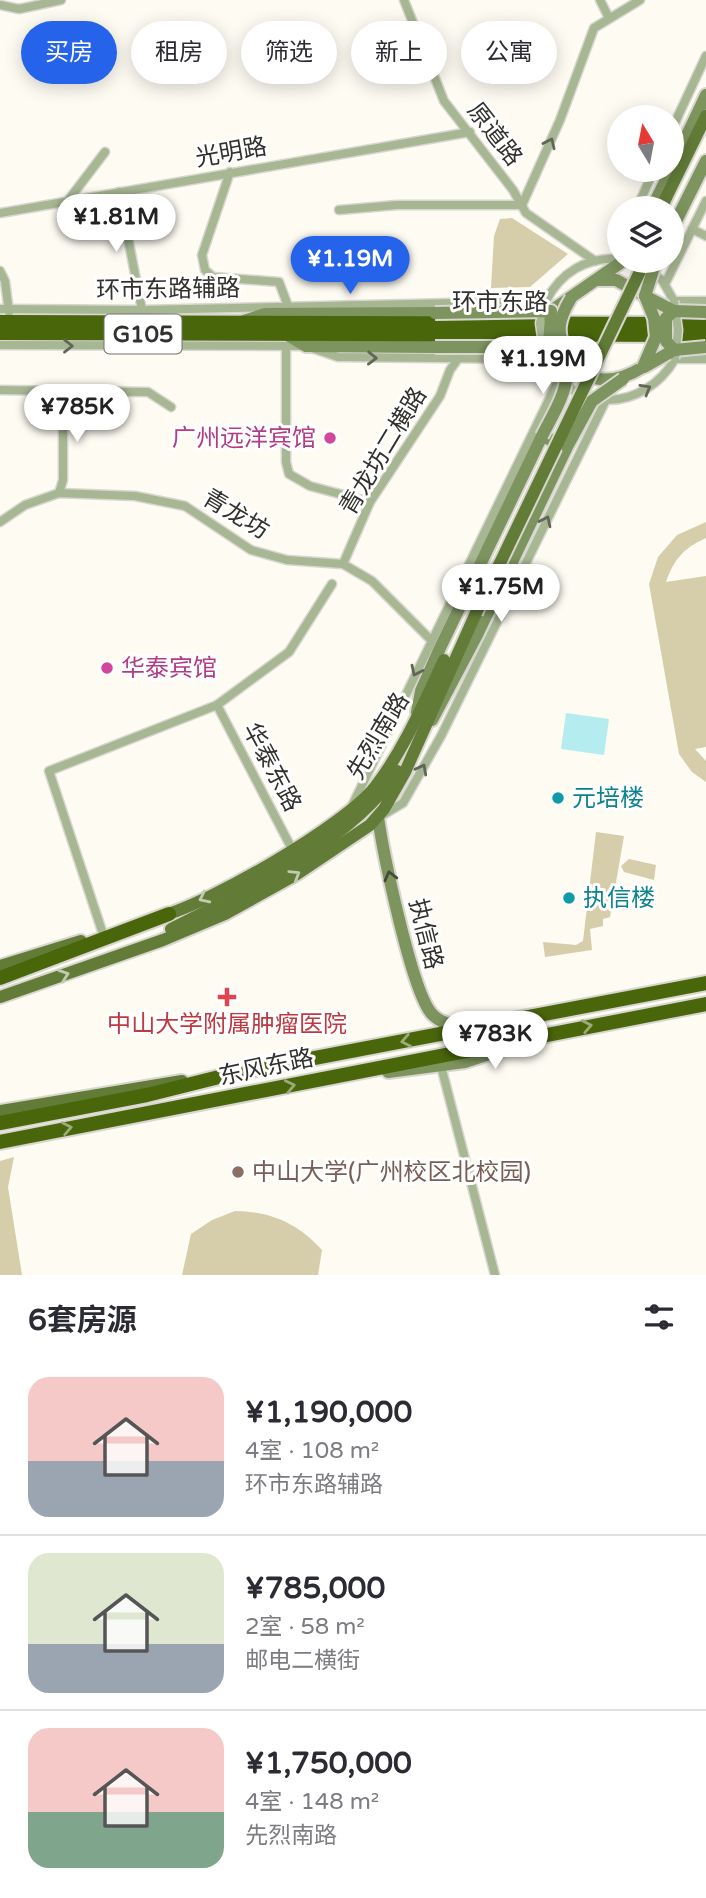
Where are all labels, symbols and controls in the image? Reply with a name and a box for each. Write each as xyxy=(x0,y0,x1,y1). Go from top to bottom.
chip: 买房 xyxy=(21,21,117,84)
chip: 租房 xyxy=(131,21,227,84)
chip: 筛选 xyxy=(241,21,337,84)
chip: 新上 xyxy=(351,21,447,84)
chip: 公寓 xyxy=(461,21,557,84)
street label: 原道路 xyxy=(461,97,528,172)
north arrow xyxy=(607,105,684,182)
map controls xyxy=(607,105,684,273)
street label: 光明路 xyxy=(193,132,269,173)
one-way arrow xyxy=(541,138,555,150)
pin: ¥1.81M xyxy=(59,194,173,254)
button: layers xyxy=(607,196,684,273)
text: ¥1.81M xyxy=(73,203,159,231)
pin: ¥1.19M xyxy=(293,236,407,296)
text: ¥1.19M xyxy=(307,245,393,273)
street label: 环市东路辅路 xyxy=(96,274,240,305)
street label: 环市东路 xyxy=(452,288,548,317)
road number: G105 xyxy=(104,314,182,354)
pin: ¥1.19M xyxy=(486,336,600,396)
one-way arrow xyxy=(63,338,74,354)
text: ¥1.19M xyxy=(500,345,586,373)
one-way arrow xyxy=(367,350,378,366)
street label: 青龙坊二横路 xyxy=(334,382,433,520)
pin: ¥785K xyxy=(28,384,126,444)
one-way arrow xyxy=(639,384,652,397)
text: ¥785K xyxy=(40,393,114,421)
place label: 广州远洋宾馆 xyxy=(172,424,316,453)
marker: 广州远洋宾馆 xyxy=(322,430,338,446)
street label: 青龙坊 xyxy=(197,483,274,545)
one-way arrow xyxy=(537,516,551,528)
pin: ¥1.75M xyxy=(444,564,558,624)
text: ¥1.75M xyxy=(458,573,544,601)
place label: 华泰宾馆 xyxy=(121,654,217,683)
marker: 华泰宾馆 xyxy=(99,660,115,676)
one-way arrow xyxy=(410,664,424,676)
street label: 先烈南路 xyxy=(341,688,416,785)
street label: 华泰东路 xyxy=(236,718,307,816)
one-way arrow xyxy=(414,763,427,776)
place label: 元培楼 xyxy=(572,784,644,813)
marker: 元培楼 xyxy=(550,790,566,806)
one-way arrow xyxy=(287,870,300,883)
one-way arrow xyxy=(384,870,398,882)
place label: 执信楼 xyxy=(583,884,655,913)
one-way arrow xyxy=(199,890,211,904)
marker: 执信楼 xyxy=(561,890,577,906)
street label: 执信路 xyxy=(403,896,448,973)
one-way arrow xyxy=(58,969,70,983)
marker: 中山大学附属肿瘤医院 xyxy=(217,987,237,1007)
place label: 中山大学附属肿瘤医院 xyxy=(107,1010,347,1039)
pin: ¥783K xyxy=(446,1012,544,1071)
text: ¥783K xyxy=(458,1020,532,1048)
one-way arrow xyxy=(581,1020,593,1035)
one-way arrow xyxy=(400,1032,412,1047)
street label: 东风东路 xyxy=(216,1043,316,1092)
one-way arrow xyxy=(284,1079,296,1094)
one-way arrow xyxy=(61,1122,73,1137)
place label: 中山大学(广州校区北校园) xyxy=(252,1158,531,1187)
marker: 中山大学(广州校区北校园) xyxy=(230,1164,246,1180)
icon: filters xyxy=(640,1298,678,1336)
text: 6套房源 xyxy=(28,1302,137,1339)
text: ¥1,190,000 xyxy=(245,1394,412,1431)
icon: home xyxy=(84,1405,168,1489)
text: 4室 · 108 m² xyxy=(245,1437,379,1465)
text: 环市东路辅路 xyxy=(245,1471,383,1499)
text: ¥785,000 xyxy=(245,1570,385,1607)
icon: home xyxy=(84,1581,168,1665)
text: 2室 · 58 m² xyxy=(245,1613,365,1641)
text: 邮电二横街 xyxy=(245,1647,360,1675)
text: ¥1,750,000 xyxy=(245,1745,412,1782)
icon: home xyxy=(84,1756,168,1840)
text: 4室 · 148 m² xyxy=(245,1788,379,1816)
text: 先烈南路 xyxy=(245,1822,337,1850)

